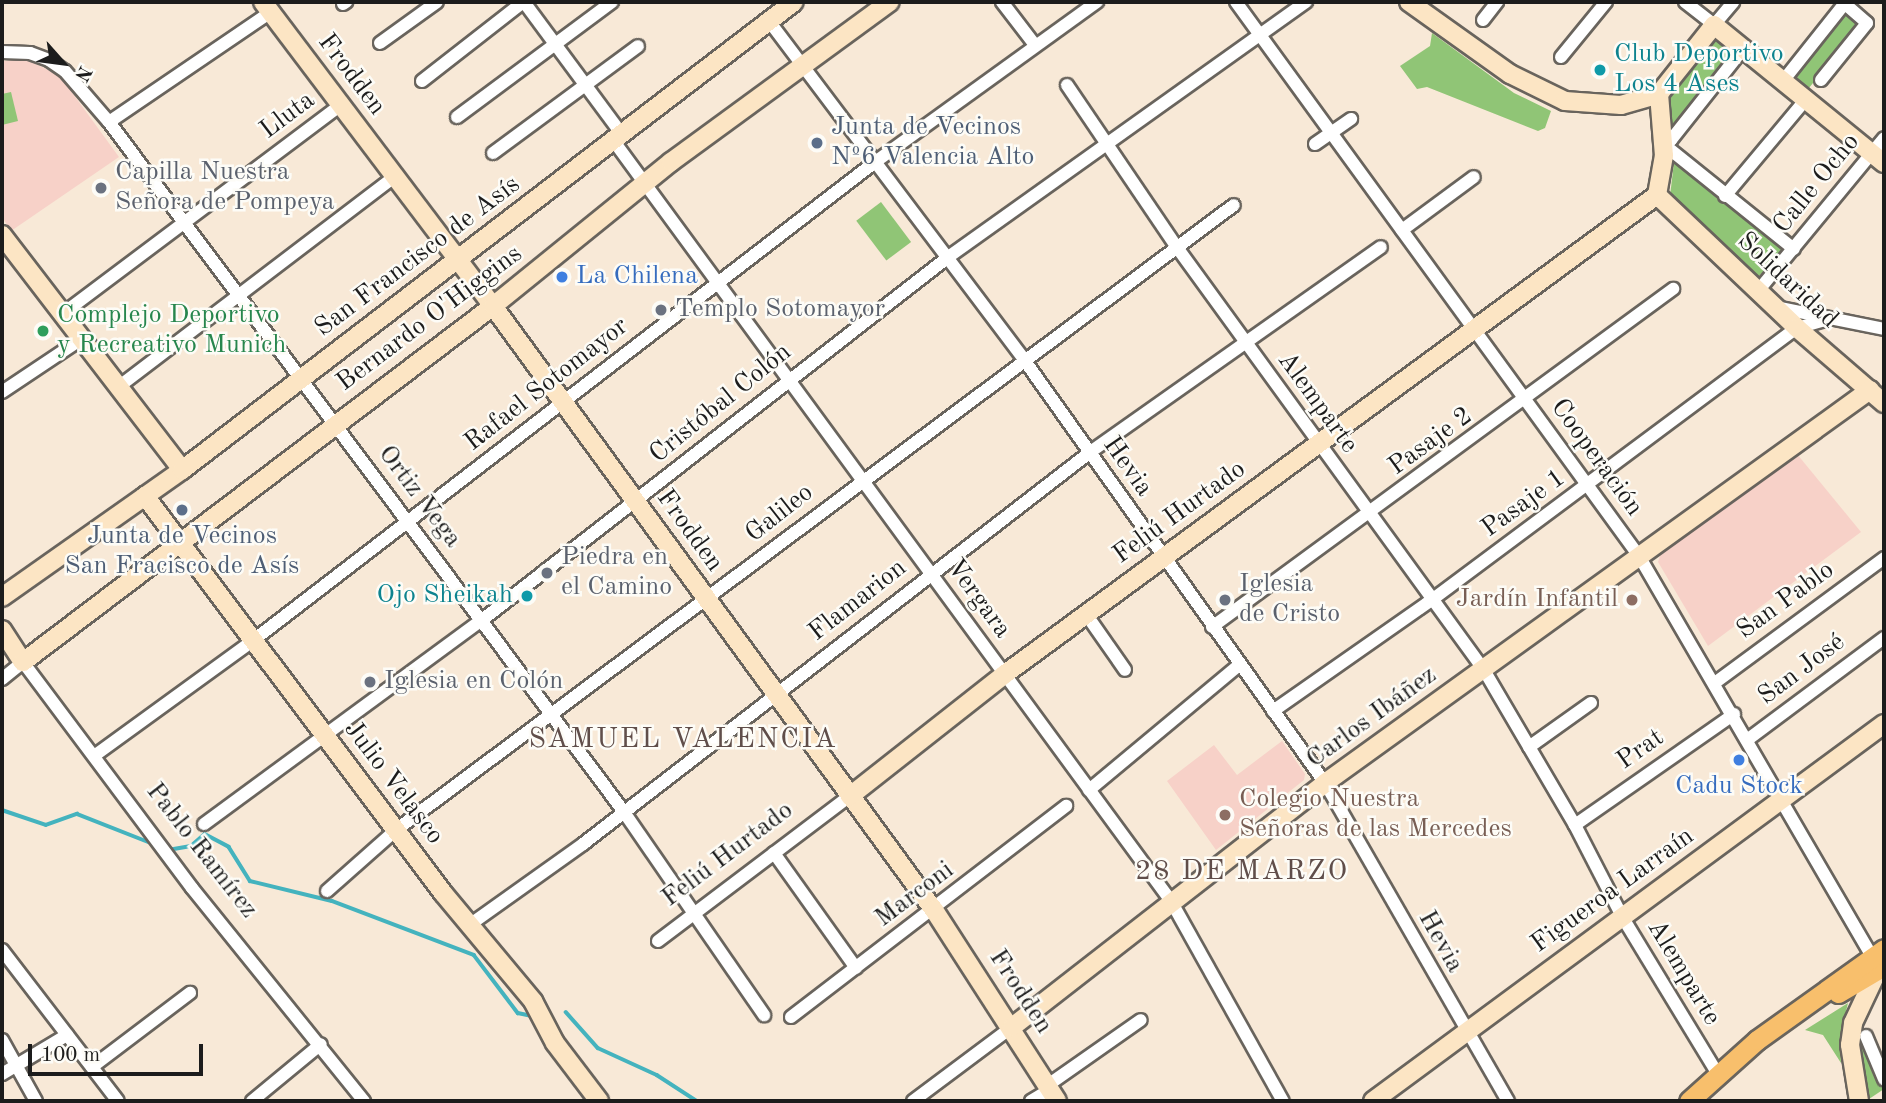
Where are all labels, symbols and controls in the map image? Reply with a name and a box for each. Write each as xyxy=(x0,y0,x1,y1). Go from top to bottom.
north arrow xyxy=(28,28,98,98)
street label: Frodden xyxy=(310,28,392,122)
place label: Club Deportivo Los 4 Ases xyxy=(1614,39,1784,100)
text: N xyxy=(70,62,94,84)
marker: Club Deportivo Los 4 Ases xyxy=(1592,62,1608,78)
street label: Lluta xyxy=(255,85,321,147)
place label: Junta de Vecinos Nº6 Valencia Alto xyxy=(831,112,1034,174)
street label: Calle Ocho xyxy=(1767,128,1867,240)
marker: Junta de Vecinos Nº6 Valencia Alto xyxy=(809,135,825,151)
place label: Capilla Nuestra Señora de Pompeya xyxy=(115,157,335,218)
street label: San Francisco de Asís xyxy=(309,170,527,344)
marker: Capilla Nuestra Señora de Pompeya xyxy=(93,180,109,196)
street label: Solidaridad xyxy=(1730,226,1844,336)
street label: Bernardo O'Higgins xyxy=(331,239,529,399)
place label: La Chilena xyxy=(576,261,698,293)
marker: La Chilena xyxy=(554,269,570,285)
place label: Templo Sotomayor xyxy=(675,294,885,326)
place label: Complejo Deportivo y Recreativo Munich xyxy=(57,300,286,362)
marker: Templo Sotomayor xyxy=(653,302,669,318)
street label: Rafael Sotomayor xyxy=(459,311,635,459)
marker: Complejo Deportivo y Recreativo Munich xyxy=(35,323,51,339)
street label: Cristóbal Colón xyxy=(644,337,798,471)
street label: Alemparte xyxy=(1270,346,1364,460)
street label: Cooperación xyxy=(1543,393,1649,523)
street label: Pasaje 2 xyxy=(1383,401,1479,483)
street label: Hevia xyxy=(1095,431,1159,503)
street label: Ortiz Vega xyxy=(370,440,468,554)
street label: Feliú Hurtado xyxy=(1108,454,1252,572)
street label: Pasaje 1 xyxy=(1476,463,1572,545)
street label: Galileo xyxy=(740,478,820,550)
street label: Frodden xyxy=(649,484,729,578)
marker: Junta de Vecinos San Fracisco de Asís xyxy=(174,502,190,518)
place label: Junta de Vecinos San Fracisco de Asís xyxy=(65,521,299,582)
place label: Piedra en el Camino xyxy=(561,542,672,604)
street label: Flamarion xyxy=(803,553,913,649)
street label: Vergara xyxy=(939,553,1017,645)
street label: San Pablo xyxy=(1731,555,1841,647)
marker: Piedra en el Camino xyxy=(539,565,555,581)
place label: Iglesia de Cristo xyxy=(1239,569,1340,630)
place label: Ojo Sheikah xyxy=(377,580,513,612)
place label: Jardín Infantil xyxy=(1456,584,1618,616)
marker: Ojo Sheikah xyxy=(519,588,535,604)
marker: Iglesia de Cristo xyxy=(1217,592,1233,608)
marker: Jardín Infantil xyxy=(1624,592,1640,608)
street label: San José xyxy=(1752,627,1852,713)
street label: Carlos Ibáñez xyxy=(1301,660,1443,776)
place label: Iglesia en Colón xyxy=(384,666,563,698)
marker: Iglesia en Colón xyxy=(362,674,378,690)
street label: Julio Velasco xyxy=(336,715,450,851)
district label: SAMUEL VALENCIA xyxy=(530,723,836,757)
street label: Prat xyxy=(1611,723,1671,777)
marker: Cadu Stock xyxy=(1731,752,1747,768)
place label: Cadu Stock xyxy=(1675,771,1803,803)
street label: Pablo Ramírez xyxy=(139,777,263,925)
place label: Colegio Nuestra Señoras de las Mercedes xyxy=(1239,784,1512,846)
street label: Feliú Hurtado xyxy=(656,796,800,914)
marker: Colegio Nuestra Señoras de las Mercedes xyxy=(1217,807,1233,823)
street label: Figueroa Larraín xyxy=(1525,821,1701,961)
street label: Marconi xyxy=(869,855,961,935)
district label: 28 DE MARZO xyxy=(1136,855,1348,889)
street label: Hevia xyxy=(1410,906,1470,978)
street label: Alemparte xyxy=(1639,915,1727,1031)
street label: Frodden xyxy=(981,944,1059,1040)
scale bar xyxy=(32,1030,206,1074)
text: 100 m xyxy=(41,1045,100,1066)

